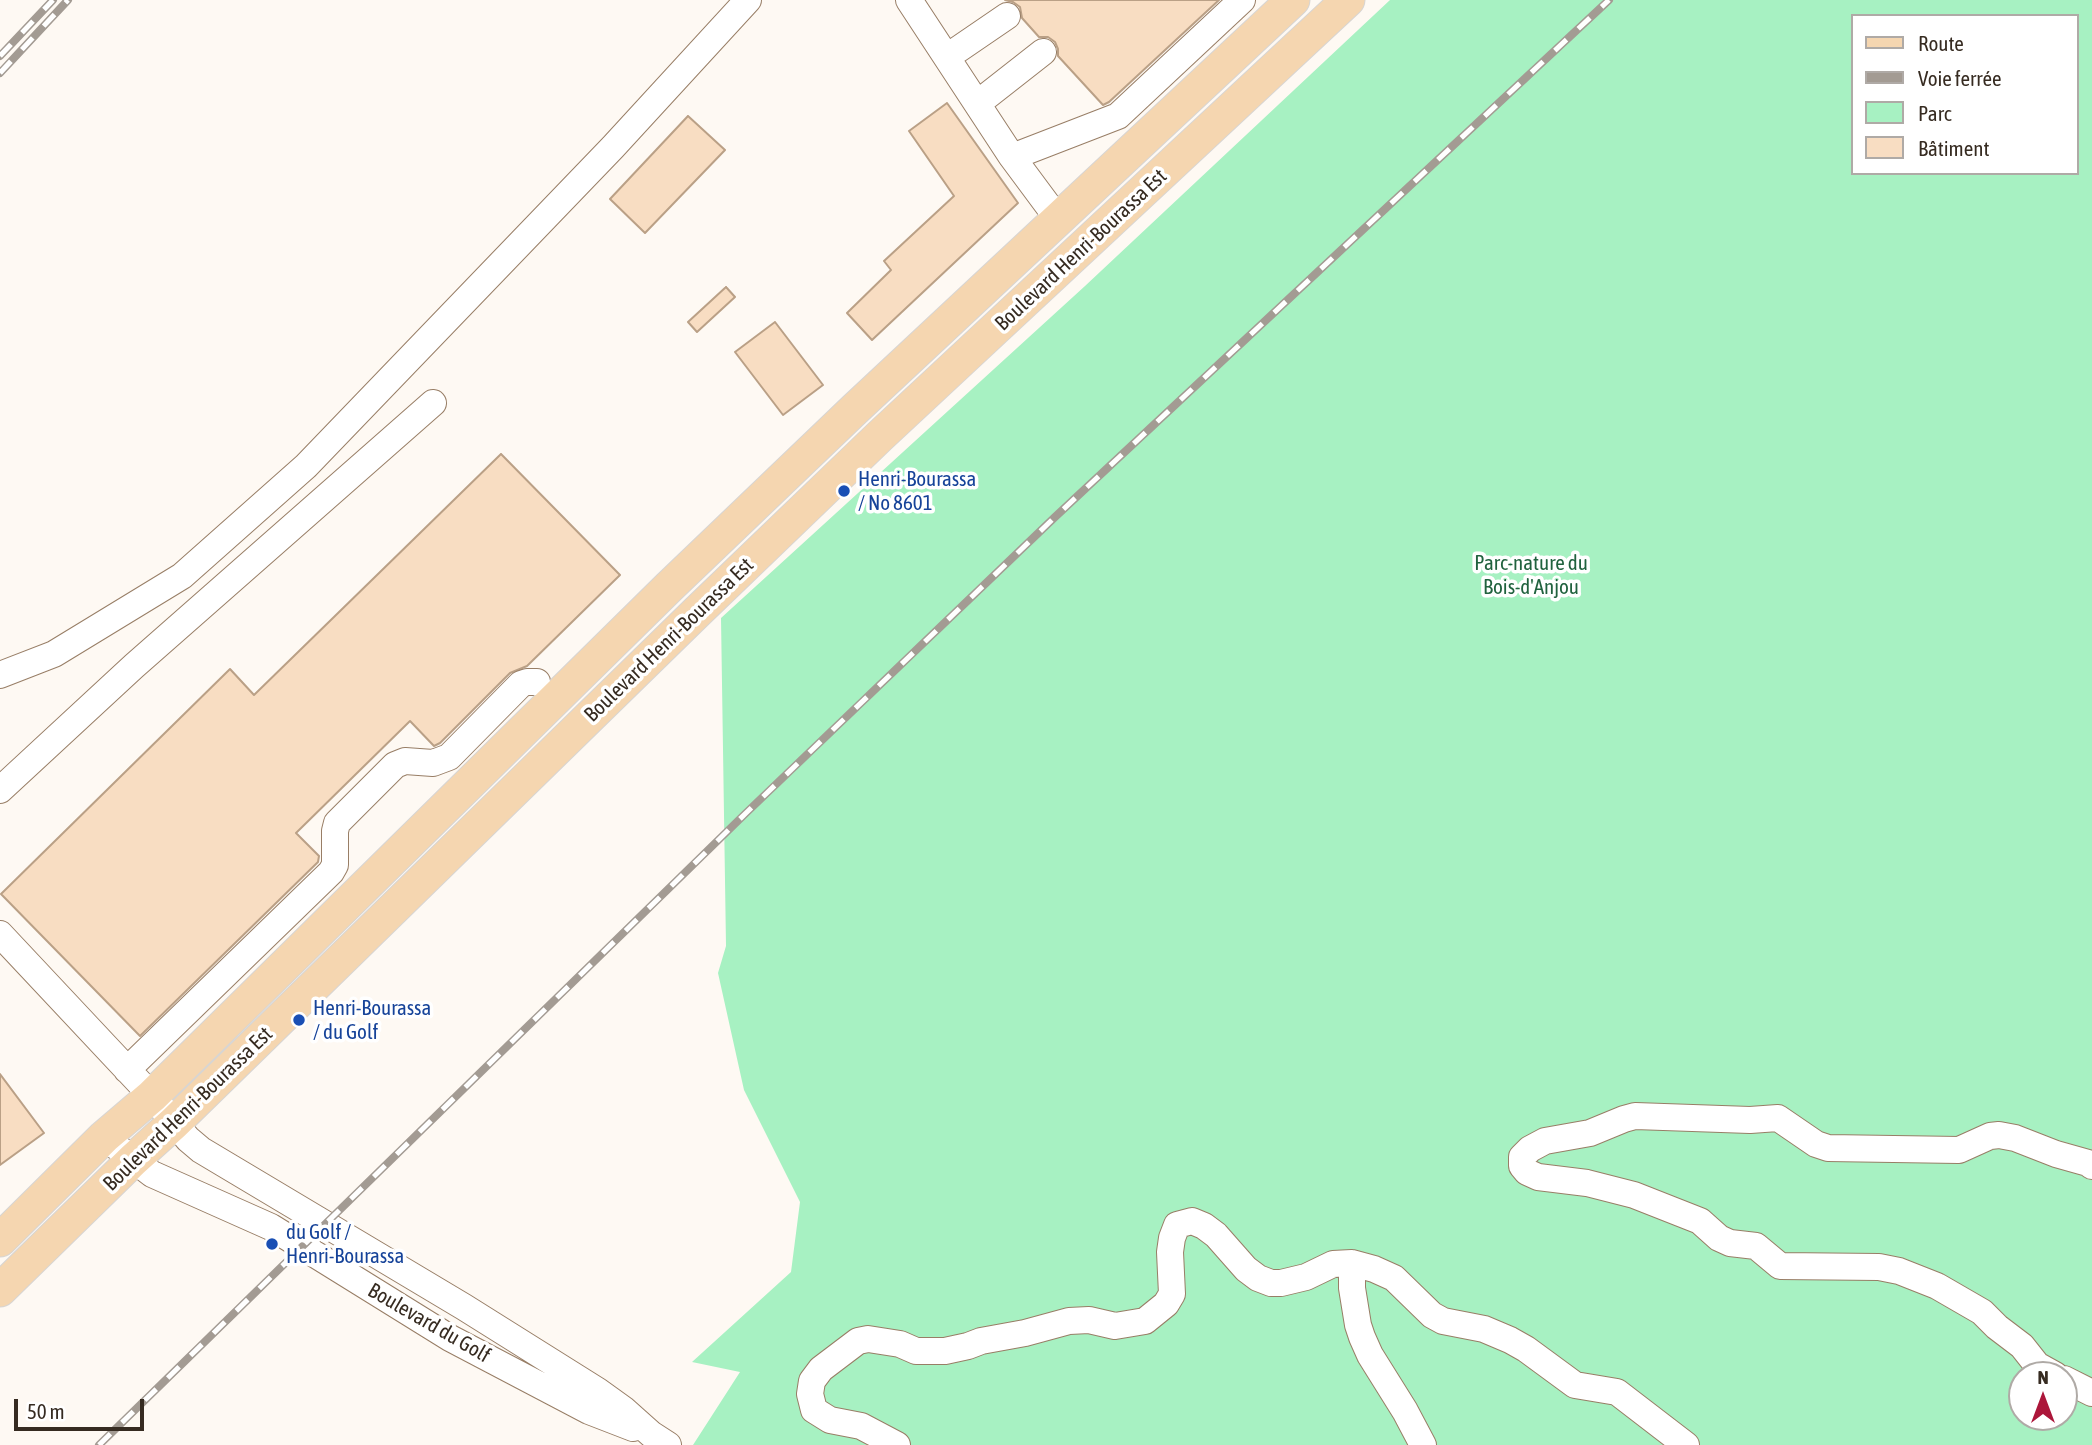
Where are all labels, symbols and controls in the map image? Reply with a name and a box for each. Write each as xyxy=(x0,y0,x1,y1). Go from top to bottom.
legend xyxy=(1850,14,2078,175)
text: Route xyxy=(1918,31,1964,55)
text: Voie ferrée xyxy=(1918,66,2001,90)
text: Parc xyxy=(1918,101,1952,125)
text: Bâtiment xyxy=(1918,136,1989,160)
street label: Boulevard Henri-Bourassa Est xyxy=(990,164,1172,336)
place label: Henri-Bourassa / No 8601 xyxy=(858,466,976,516)
marker: Henri-Bourassa / No 8601 xyxy=(836,483,852,499)
park label: Parc-nature du Bois-d'Anjou xyxy=(1474,550,1588,600)
street label: Boulevard Henri-Bourassa Est xyxy=(579,553,759,727)
place label: Henri-Bourassa / du Golf xyxy=(313,995,431,1045)
marker: Henri-Bourassa / du Golf xyxy=(291,1012,307,1028)
street label: Boulevard Henri-Bourassa Est xyxy=(98,1022,278,1196)
place label: du Golf / Henri-Bourassa xyxy=(286,1219,404,1269)
marker: du Golf / Henri-Bourassa xyxy=(264,1236,280,1252)
street label: Boulevard du Golf xyxy=(363,1278,495,1368)
north arrow xyxy=(2008,1361,2078,1431)
text: N xyxy=(2037,1366,2049,1388)
scale bar xyxy=(18,1386,147,1430)
text: 50 m xyxy=(27,1399,65,1423)

